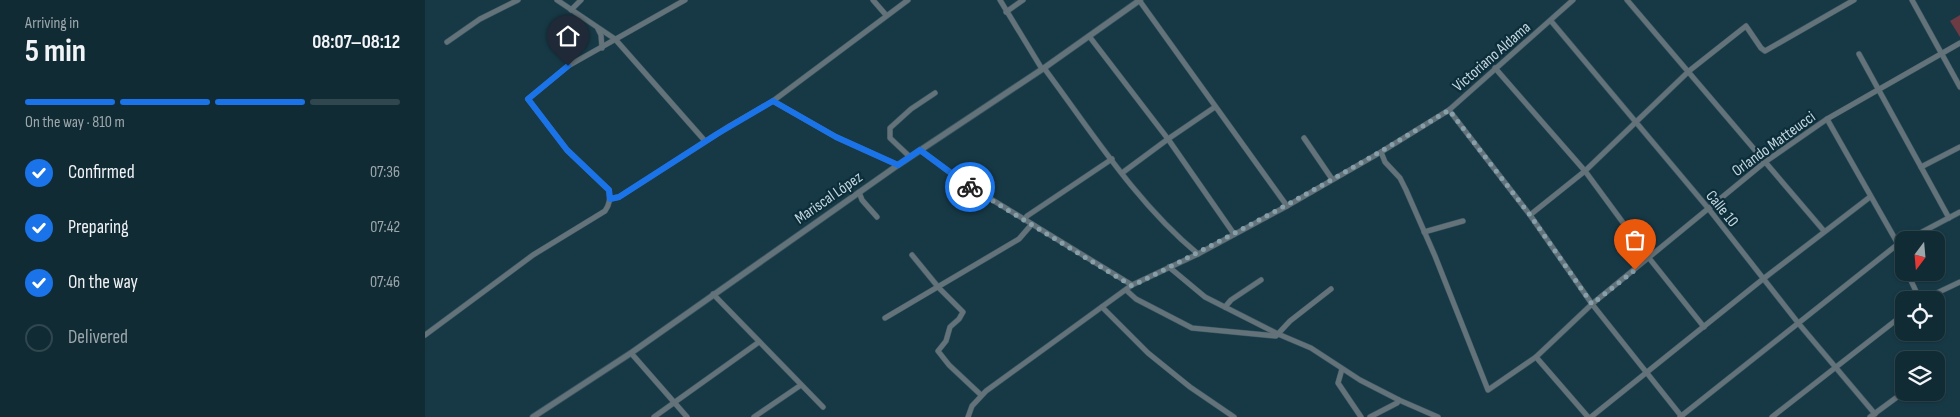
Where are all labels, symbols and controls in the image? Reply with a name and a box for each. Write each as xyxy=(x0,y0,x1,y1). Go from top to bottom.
text: Arriving in xyxy=(25,14,79,33)
pin xyxy=(547,15,589,66)
street label: Victoriano Aldama xyxy=(1449,18,1535,96)
icon: home xyxy=(554,22,582,50)
text: 08:07–08:12 xyxy=(312,31,400,54)
text: 5 min xyxy=(25,32,86,71)
street label: Orlando Matteucci xyxy=(1728,108,1819,181)
text: On the way · 810 m xyxy=(25,113,125,132)
icon: check xyxy=(25,159,53,187)
text: Confirmed xyxy=(68,161,135,184)
courier xyxy=(945,162,995,212)
text: 07:36 xyxy=(370,163,400,182)
street label: Mariscal López xyxy=(791,168,866,228)
icon: bike xyxy=(956,173,984,201)
street label: Calle 10 xyxy=(1701,187,1742,231)
icon: check xyxy=(25,214,53,242)
text: Preparing xyxy=(68,216,129,239)
text: 07:42 xyxy=(370,218,400,237)
pin xyxy=(1614,219,1656,270)
icon: bag xyxy=(1621,226,1649,254)
north arrow xyxy=(1895,231,1945,281)
map controls xyxy=(1895,231,1945,401)
icon: check xyxy=(25,269,53,297)
text: On the way xyxy=(68,271,138,294)
text: 07:46 xyxy=(370,273,400,292)
button: locate xyxy=(1895,291,1945,341)
text: Delivered xyxy=(68,326,128,349)
button: layers xyxy=(1895,351,1945,401)

